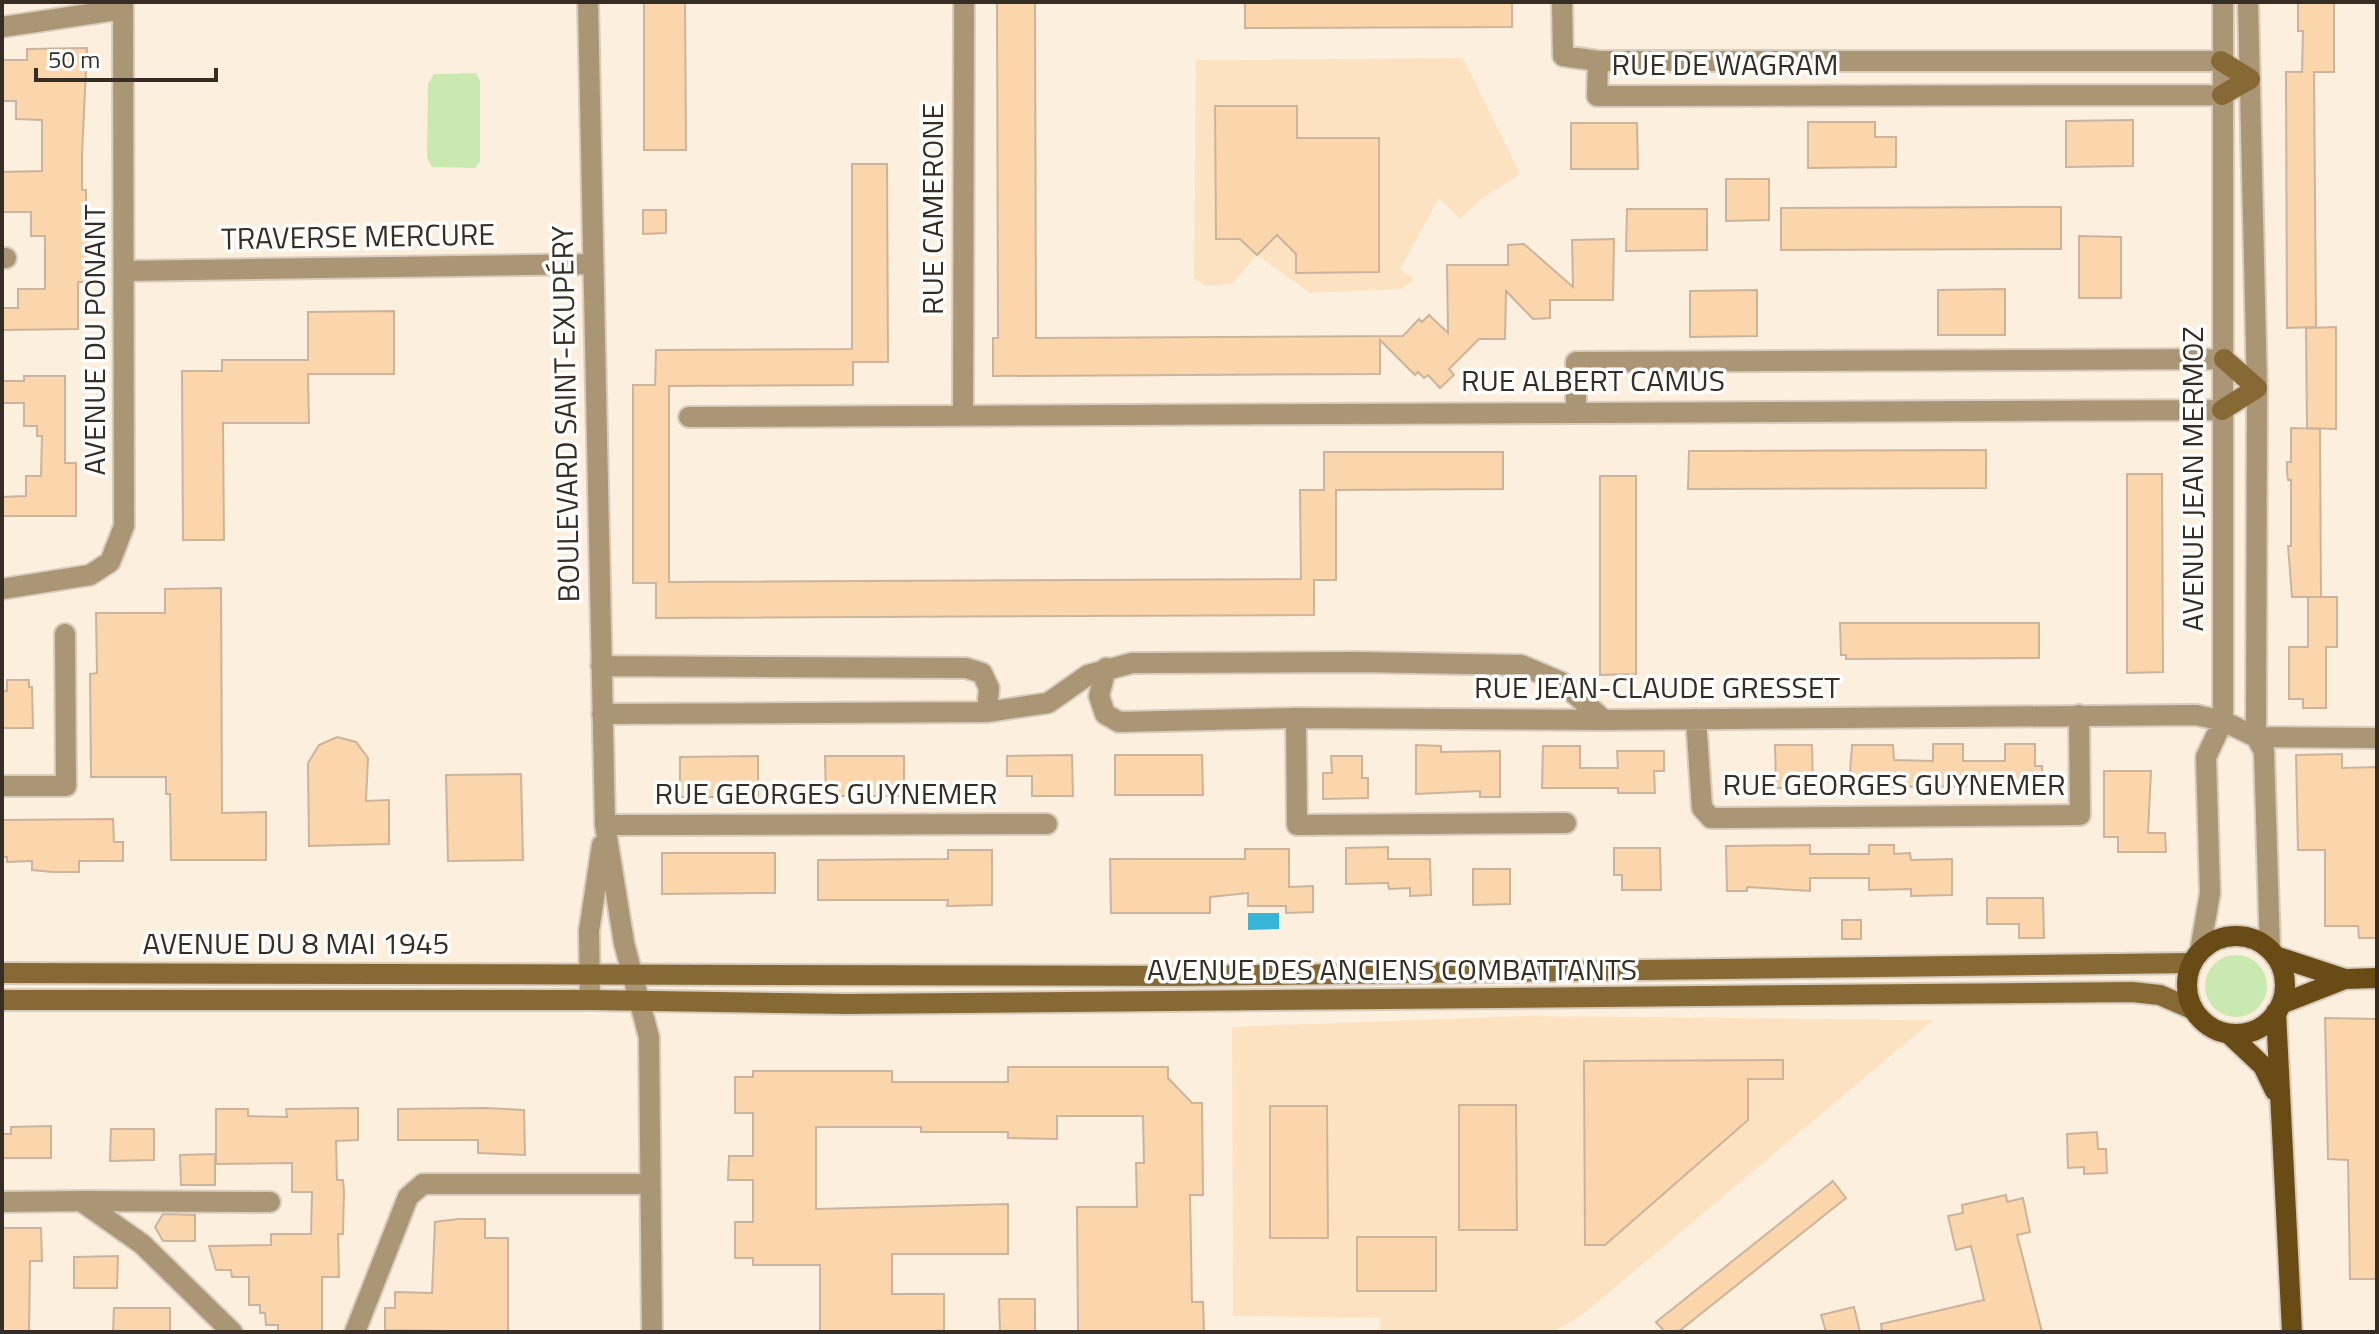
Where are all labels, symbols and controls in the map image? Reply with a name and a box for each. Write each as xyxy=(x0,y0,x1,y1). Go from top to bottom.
scale bar xyxy=(36,32,216,82)
text: 50 m xyxy=(48,41,100,77)
street label: RUE DE WAGRAM xyxy=(1612,41,1838,87)
street label: RUE CAMERONE xyxy=(909,103,955,315)
street label: AVENUE DU PONANT xyxy=(71,204,117,475)
street label: TRAVERSE MERCURE xyxy=(221,211,495,261)
street label: BOULEVARD SAINT-EXUPÉRY xyxy=(539,225,591,603)
street label: AVENUE JEAN MERMOZ xyxy=(2169,326,2215,632)
street label: RUE ALBERT CAMUS xyxy=(1461,357,1725,403)
street label: RUE JEAN-CLAUDE GRESSET xyxy=(1474,664,1840,710)
street label: RUE GEORGES GUYNEMER xyxy=(1722,761,2066,807)
street label: RUE GEORGES GUYNEMER xyxy=(654,770,998,816)
street label: AVENUE DU 8 MAI 1945 xyxy=(143,920,449,966)
street label: AVENUE DES ANCIENS COMBATTANTS xyxy=(1147,946,1637,992)

